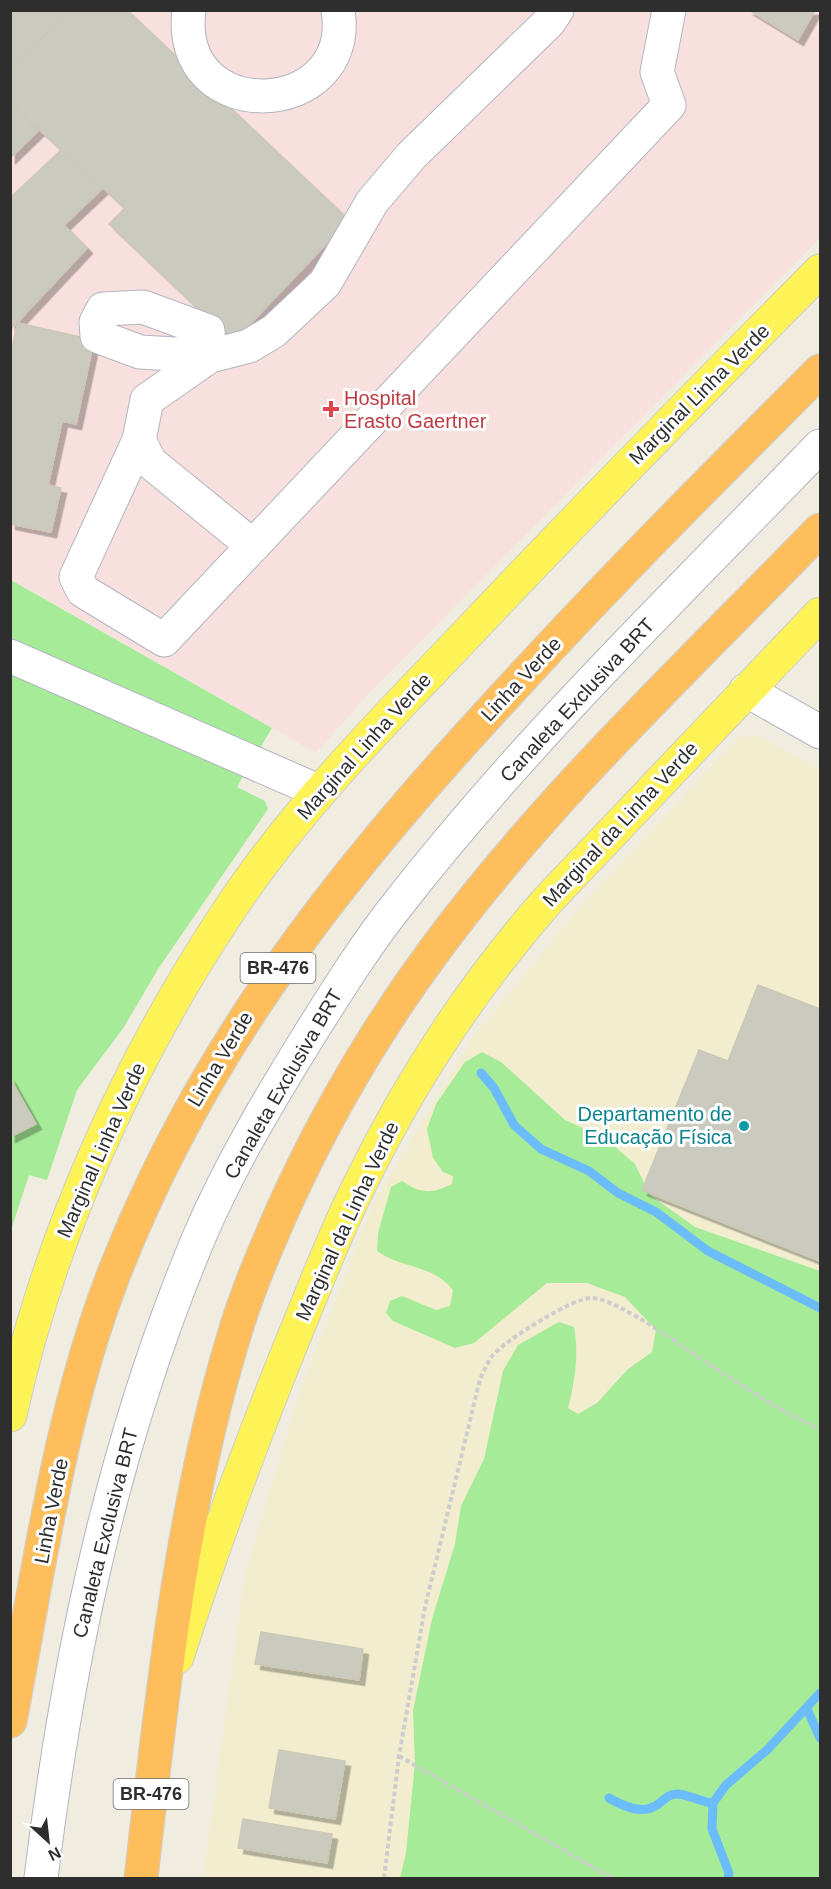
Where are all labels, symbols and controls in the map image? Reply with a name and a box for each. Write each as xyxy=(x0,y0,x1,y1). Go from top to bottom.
street label: Marginal Linha Verde xyxy=(624,319,774,469)
place label: Hospital Erasto Gaertner xyxy=(344,387,487,432)
marker: Hospital Erasto Gaertner xyxy=(322,400,340,418)
street label: Canaleta Exclusiva BRT xyxy=(496,614,658,786)
street label: Linha Verde xyxy=(477,632,565,726)
street label: Marginal Linha Verde xyxy=(293,668,435,824)
street label: Marginal da Linha Verde xyxy=(538,737,702,911)
road number: BR-476 xyxy=(240,953,316,983)
street label: Canaleta Exclusiva BRT xyxy=(220,985,346,1183)
street label: Linha Verde xyxy=(183,1008,257,1110)
street label: Marginal Linha Verde xyxy=(53,1059,149,1241)
place label: Departamento de Educação Física xyxy=(577,1103,733,1148)
street label: Marginal da Linha Verde xyxy=(291,1118,403,1324)
marker: Departamento de Educação Física xyxy=(737,1119,751,1133)
street label: Canaleta Exclusiva BRT xyxy=(68,1426,142,1640)
street label: Linha Verde xyxy=(30,1456,72,1566)
road number: BR-476 xyxy=(114,1779,188,1809)
north arrow xyxy=(18,1811,78,1871)
text: N xyxy=(46,1844,64,1864)

